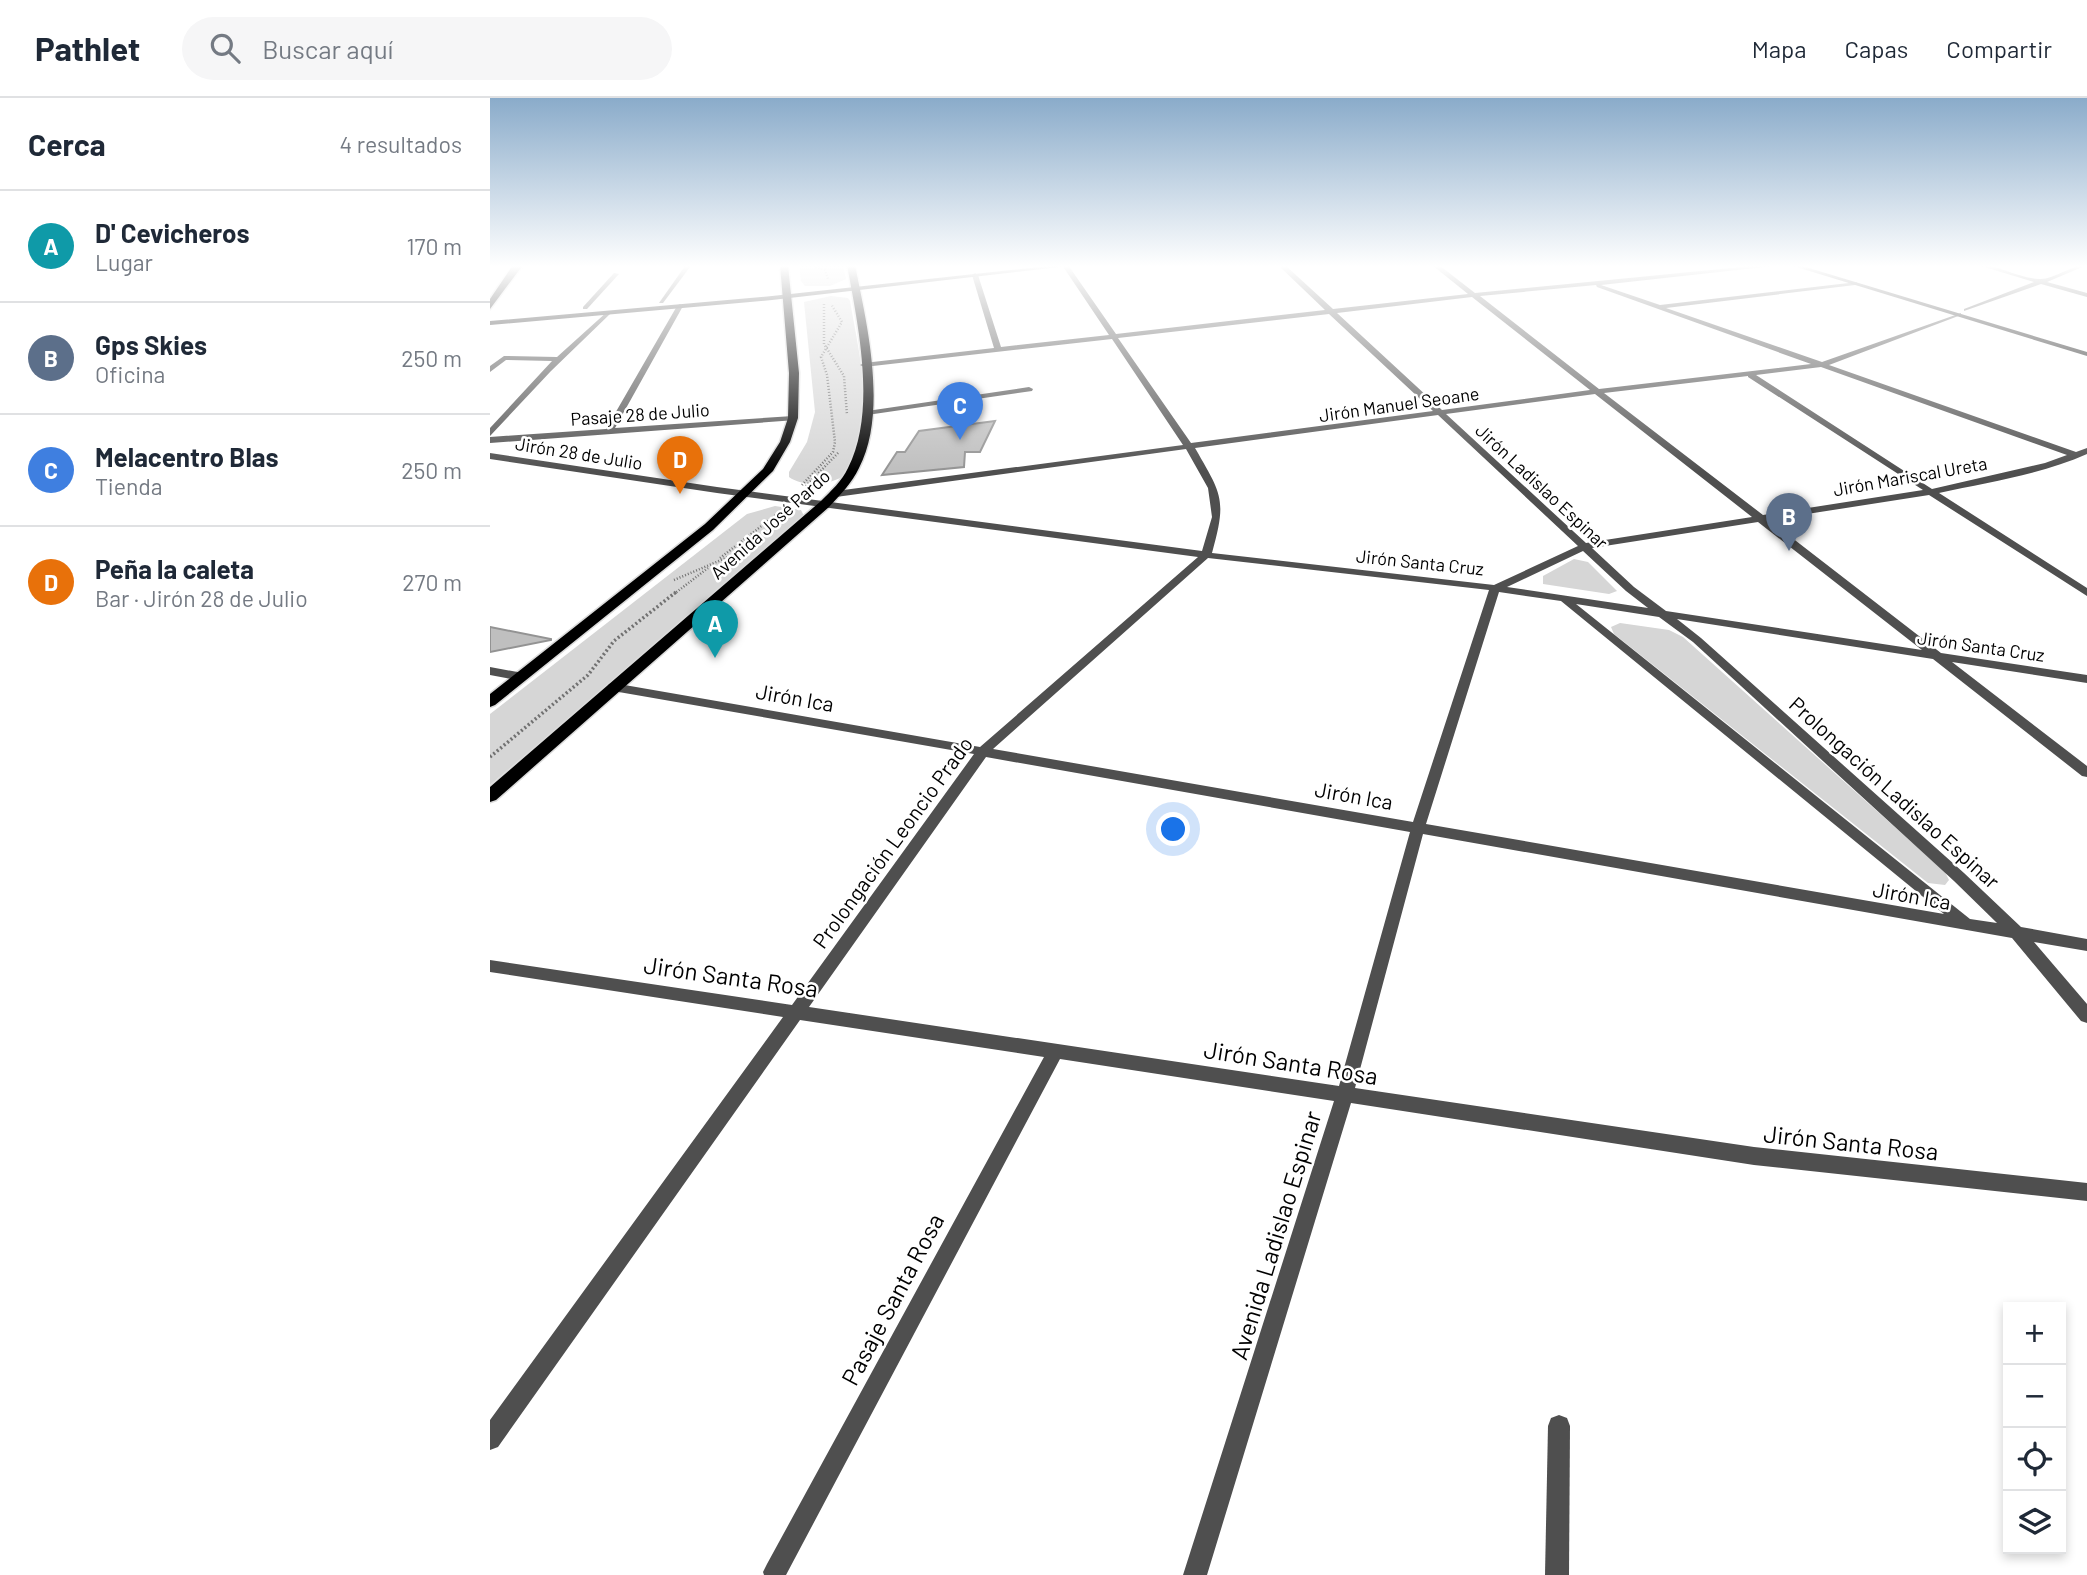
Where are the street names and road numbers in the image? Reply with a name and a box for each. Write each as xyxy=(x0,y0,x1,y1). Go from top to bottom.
street label: Jirón Manuel Seoane xyxy=(1318,382,1480,426)
street label: Pasaje 28 de Julio xyxy=(570,398,710,430)
street label: Jirón Ladislao Espinar xyxy=(1471,419,1613,553)
street label: Jirón 28 de Julio xyxy=(514,432,644,474)
street label: Jirón Mariscal Ureta xyxy=(1831,452,1989,500)
street label: Avenida José Pardo xyxy=(706,465,834,583)
street label: Jirón Santa Cruz xyxy=(1355,544,1485,580)
street label: Jirón Santa Cruz xyxy=(1916,626,2046,666)
street label: Jirón Ica xyxy=(754,678,836,716)
street label: Prolongación Ladislao Espinar xyxy=(1785,691,2006,893)
street label: Prolongación Leoncio Prado xyxy=(807,731,977,953)
street label: Jirón Ica xyxy=(1313,776,1395,814)
street label: Jirón Ica xyxy=(1871,876,1953,914)
street label: Jirón Santa Rosa xyxy=(642,949,820,1003)
street label: Jirón Santa Rosa xyxy=(1202,1034,1380,1090)
street label: Avenida Ladislao Espinar xyxy=(1223,1107,1327,1363)
street label: Jirón Santa Rosa xyxy=(1762,1118,1940,1166)
street label: Pasaje Santa Rosa xyxy=(835,1208,949,1390)

